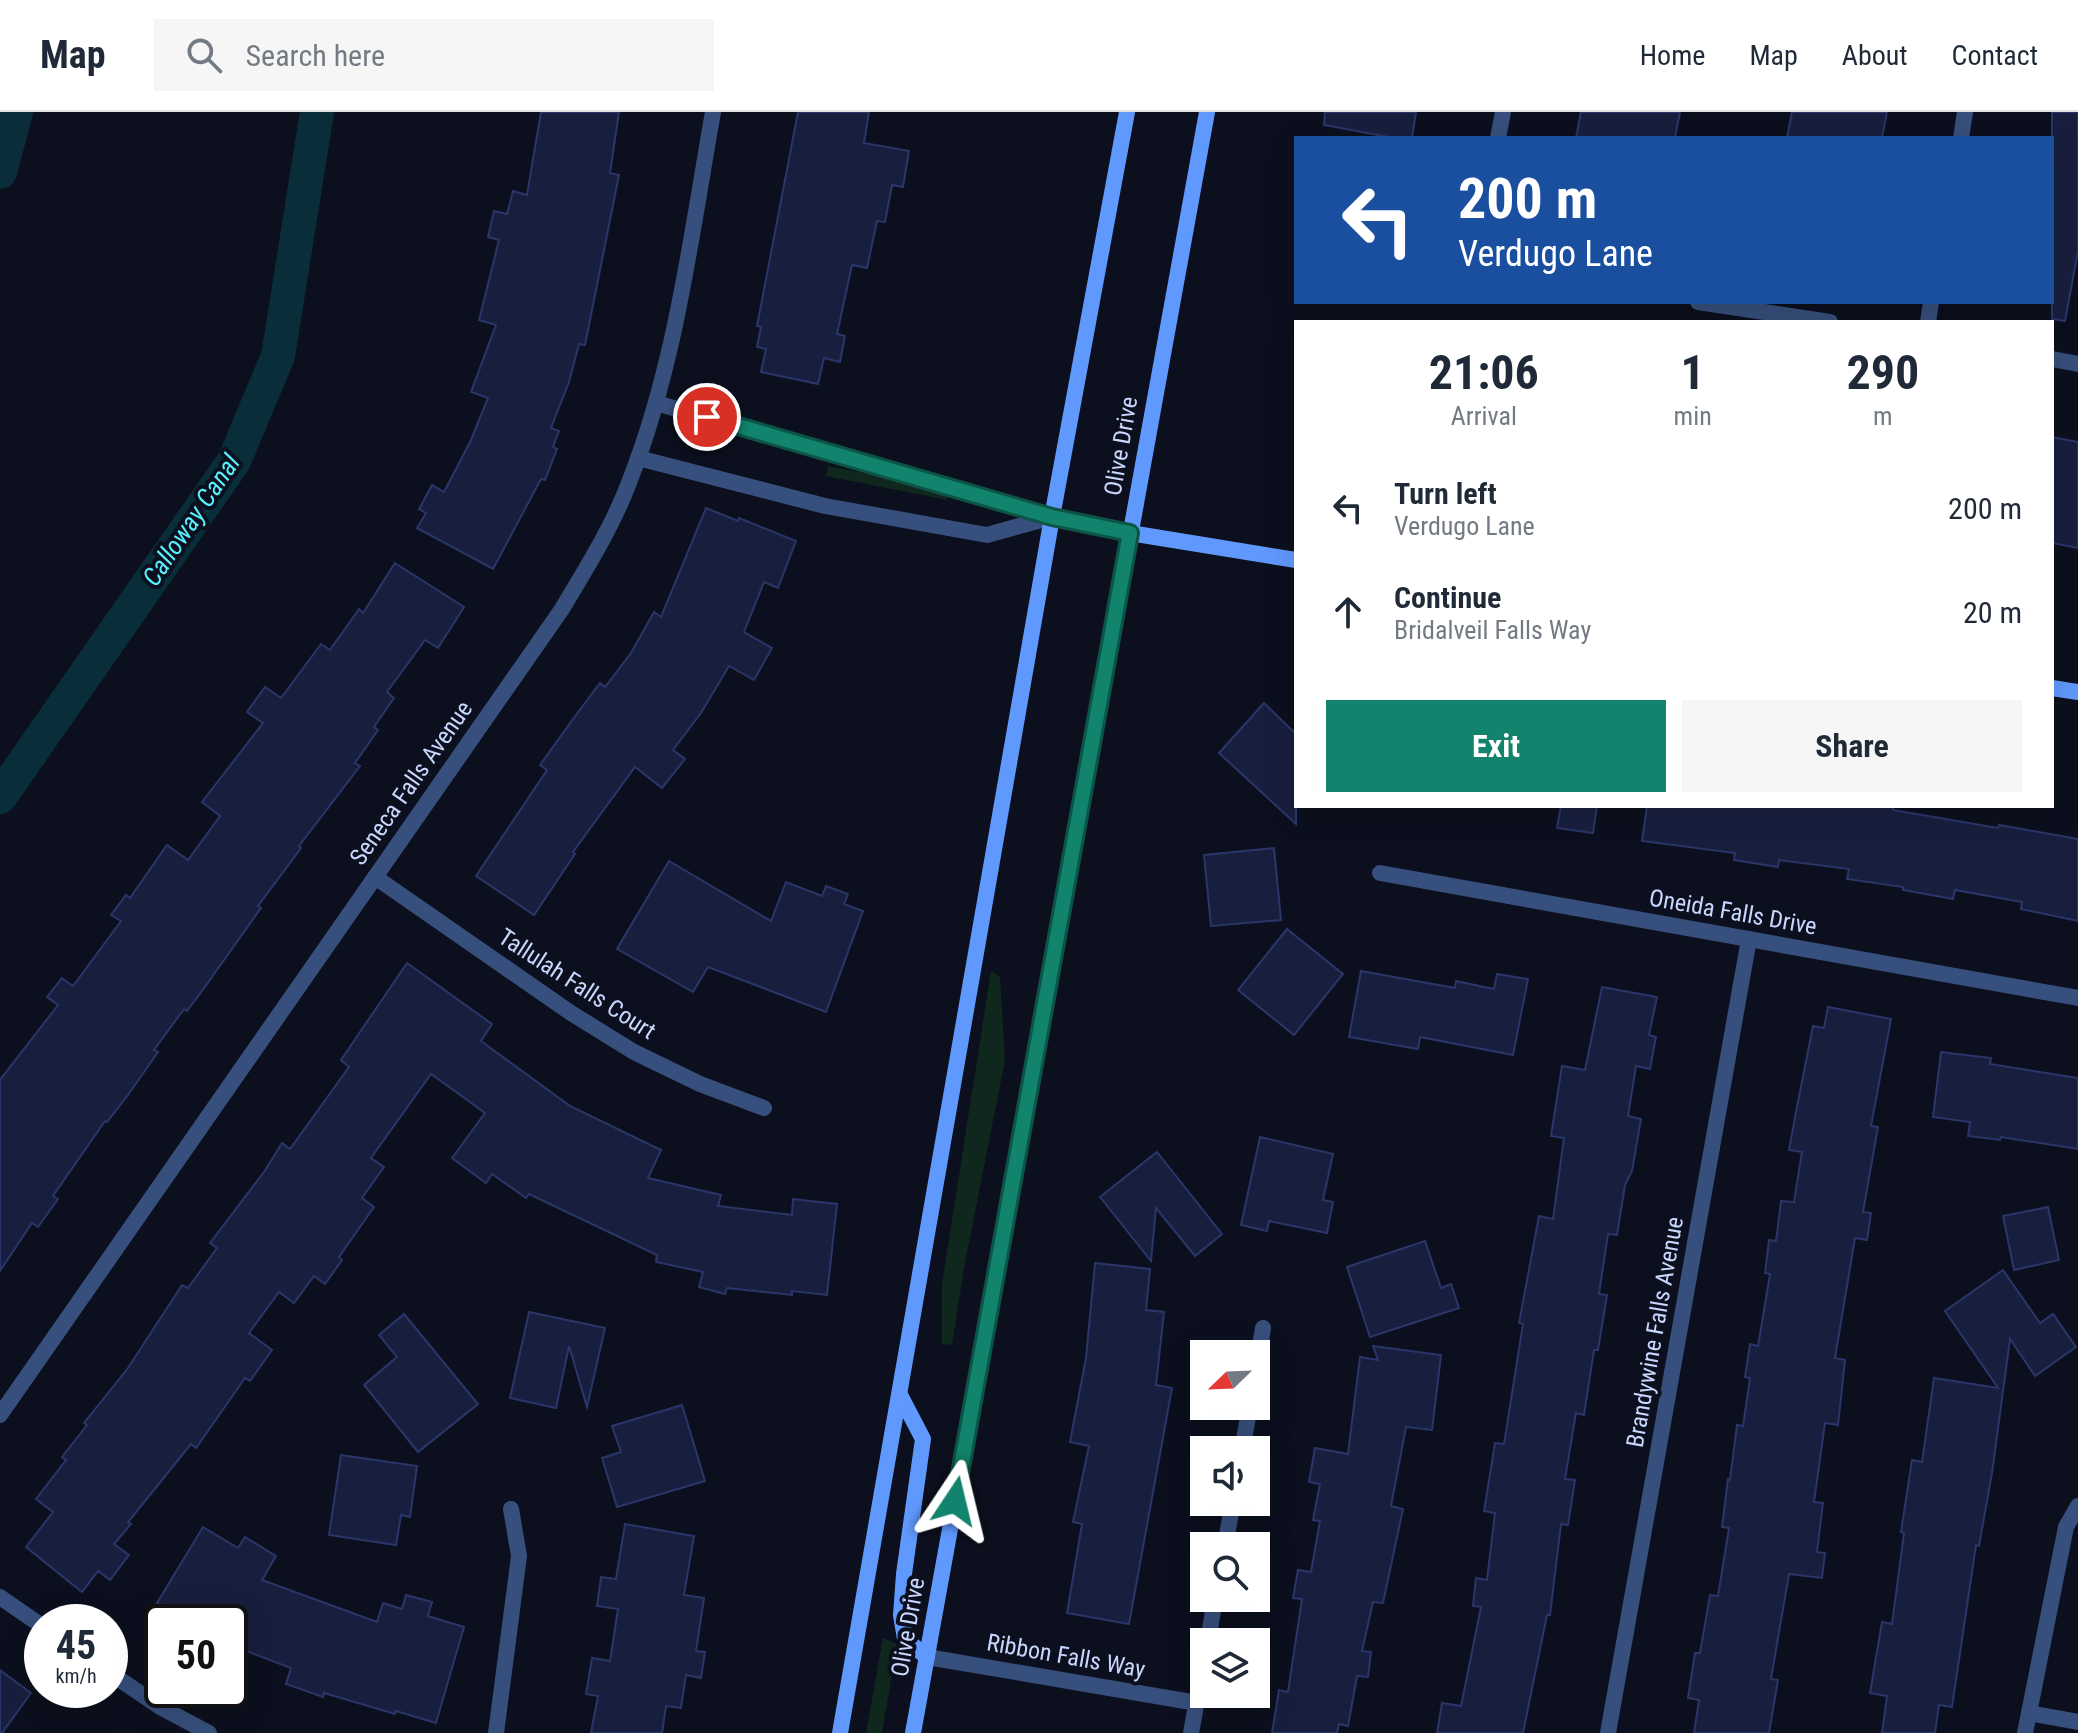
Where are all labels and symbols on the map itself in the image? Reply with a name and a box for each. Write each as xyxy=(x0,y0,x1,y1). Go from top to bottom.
pin xyxy=(673,383,741,451)
street label: Olive Drive xyxy=(1099,394,1143,498)
water label: Calloway Canal xyxy=(136,448,247,591)
street label: Seneca Falls Avenue xyxy=(344,696,478,870)
street label: Oneida Falls Drive xyxy=(1647,883,1819,941)
street label: Tallulah Falls Court xyxy=(493,923,661,1045)
street label: Brandywine Falls Avenue xyxy=(1621,1215,1689,1449)
north arrow xyxy=(1190,1340,1270,1420)
position arrow xyxy=(913,1459,997,1543)
street label: Olive Drive xyxy=(886,1575,930,1679)
speed limit sign: 50 xyxy=(144,1604,248,1708)
street label: Ribbon Falls Way xyxy=(985,1628,1147,1684)

